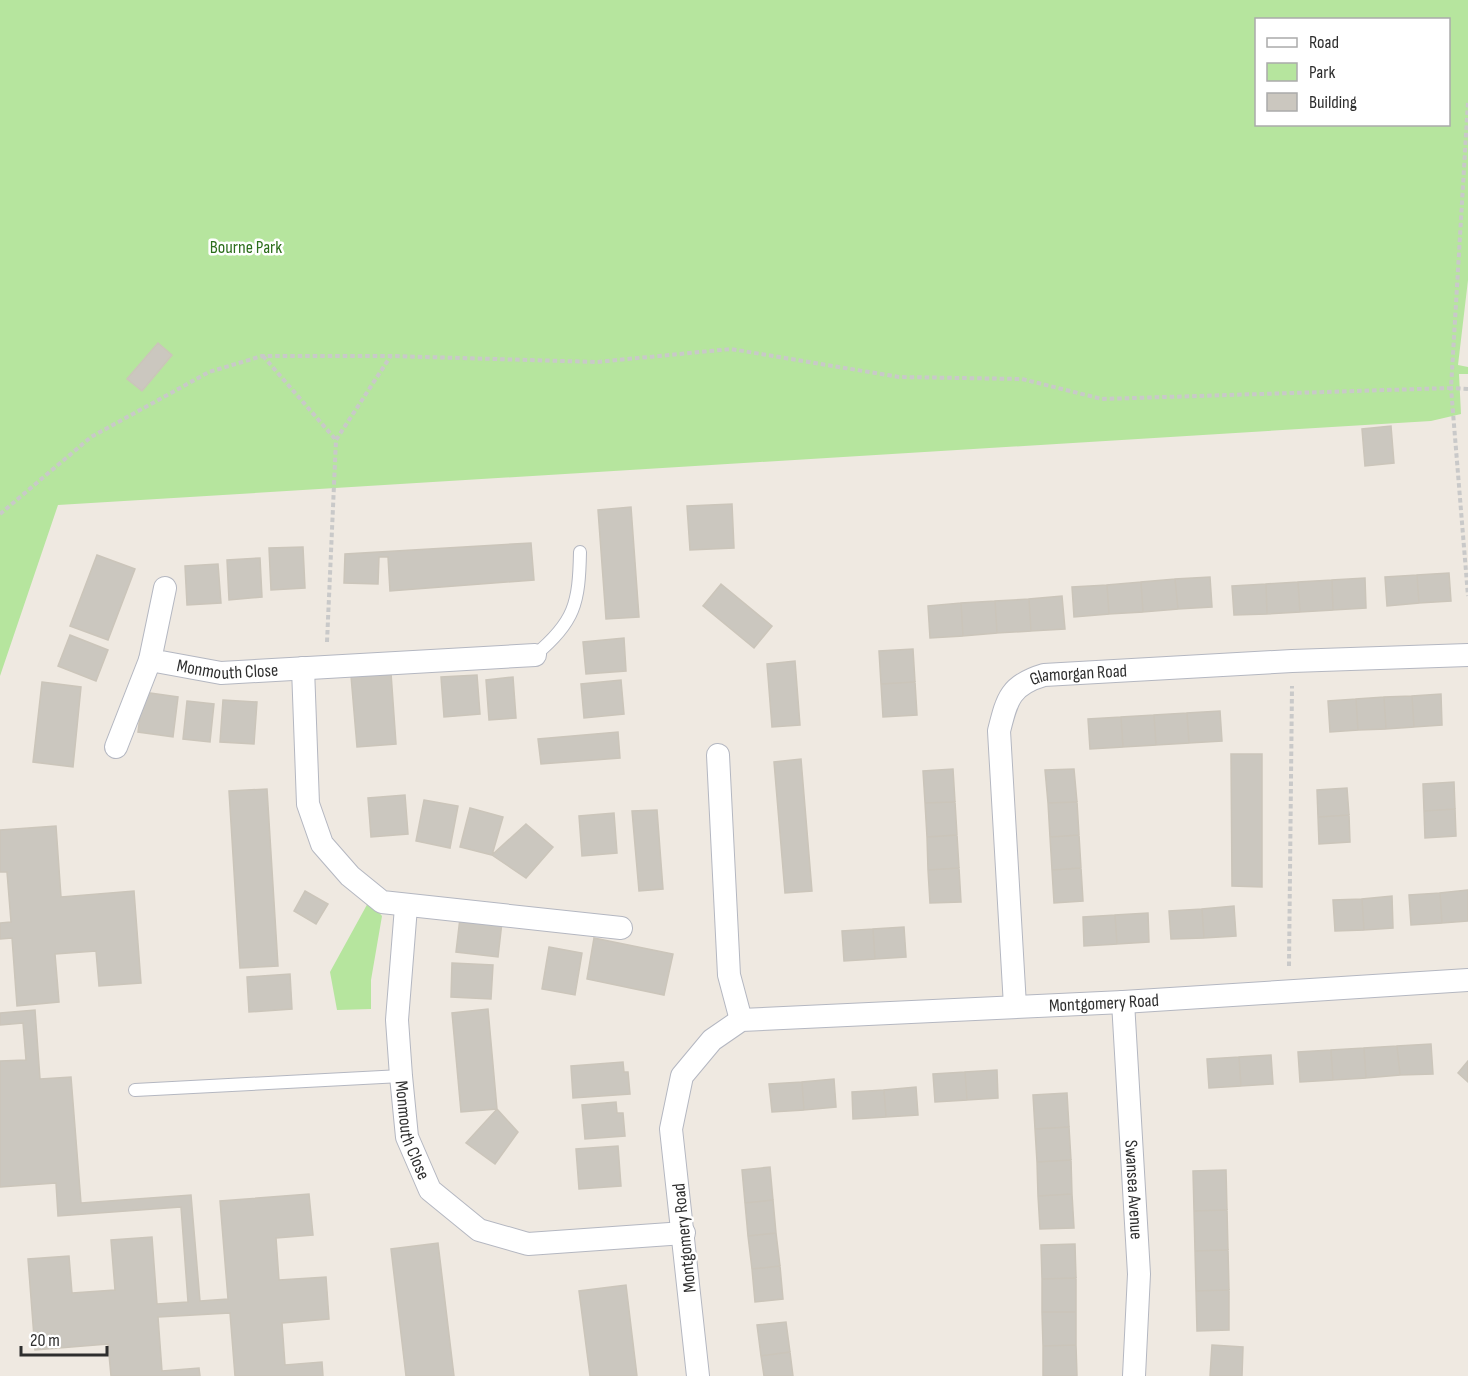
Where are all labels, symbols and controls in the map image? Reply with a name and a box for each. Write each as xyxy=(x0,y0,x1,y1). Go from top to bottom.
legend xyxy=(1255,18,1450,126)
text: Road xyxy=(1309,32,1339,53)
text: Park xyxy=(1309,62,1335,83)
text: Building xyxy=(1309,92,1357,113)
park label: Bourne Park xyxy=(210,237,282,258)
street label: Monmouth Close xyxy=(175,655,279,684)
street label: Glamorgan Road xyxy=(1027,660,1128,690)
street label: Montgomery Road xyxy=(1048,990,1160,1016)
street label: Monmouth Close xyxy=(390,1080,434,1183)
street label: Swansea Avenue xyxy=(1120,1139,1147,1240)
street label: Montgomery Road xyxy=(668,1182,701,1294)
scale bar xyxy=(21,1319,106,1357)
text: 20 m xyxy=(30,1330,60,1351)

